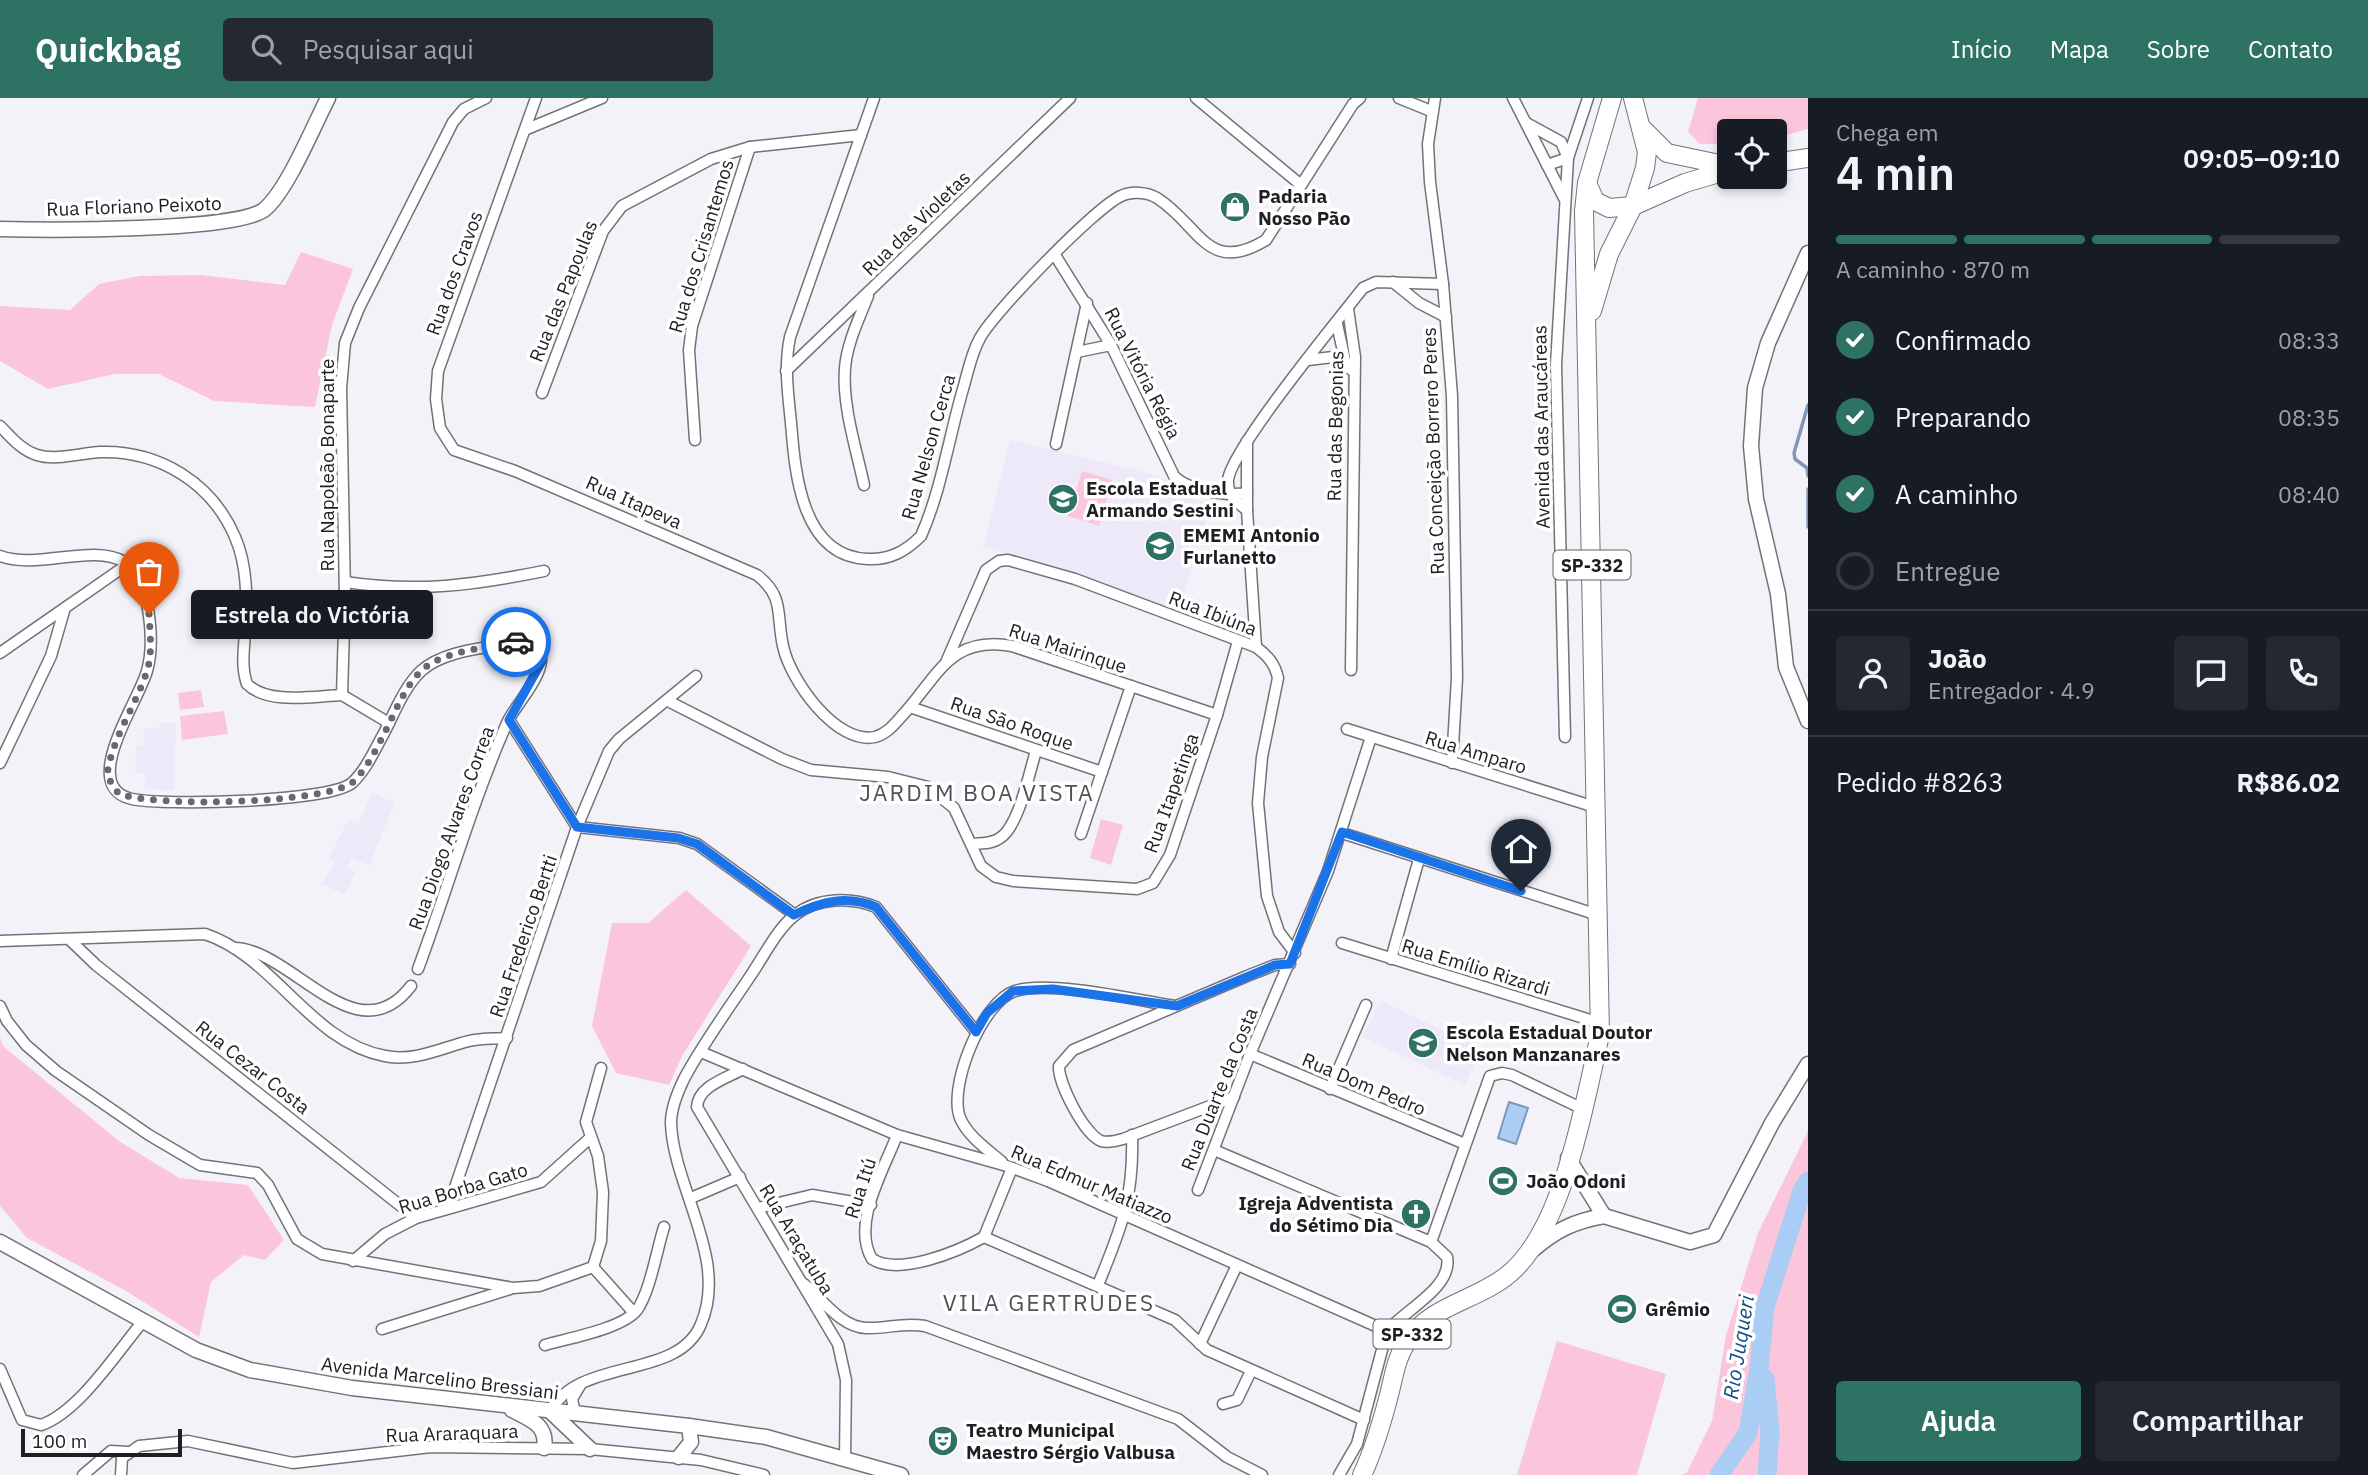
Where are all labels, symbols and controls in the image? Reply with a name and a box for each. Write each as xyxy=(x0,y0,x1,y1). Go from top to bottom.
search box xyxy=(223,18,713,81)
text: Quickbag xyxy=(35,28,181,71)
icon: search xyxy=(247,30,285,68)
text: Pesquisar aqui xyxy=(303,32,474,66)
text: Início xyxy=(1951,33,2012,65)
text: Mapa xyxy=(2050,33,2109,65)
text: Sobre xyxy=(2147,33,2210,65)
text: Contato xyxy=(2248,33,2333,65)
text: Chega em xyxy=(1836,117,1938,147)
map controls xyxy=(1717,119,1787,189)
button: locate xyxy=(1717,119,1787,189)
text: 09:05–09:10 xyxy=(2183,141,2340,175)
text: 4 min xyxy=(1836,143,1955,203)
street label: Rua dos Crisantemos xyxy=(663,156,739,336)
street label: Rua das Violetas xyxy=(857,165,975,281)
place label: Padaria Nosso Pão xyxy=(1258,184,1351,230)
shop icon: Padaria Nosso Pão xyxy=(1218,190,1252,224)
street label: Rua Floriano Peixoto xyxy=(46,191,222,221)
street label: Rua dos Cravos xyxy=(420,207,488,339)
street label: Rua das Papoulas xyxy=(524,217,602,365)
text: A caminho · 870 m xyxy=(1836,254,2030,284)
street label: Rua Vitória Régia xyxy=(1099,303,1187,443)
icon: check xyxy=(1836,321,1874,359)
text: Confirmado xyxy=(1895,323,2031,357)
street label: Avenida das Araucáreas xyxy=(1527,325,1555,529)
text: 08:33 xyxy=(2278,325,2340,355)
street label: Rua Conceição Borrero Peres xyxy=(1417,327,1449,575)
street label: Rua das Begonias xyxy=(1322,350,1348,502)
street label: Rua Napoleão Bonaparte xyxy=(315,359,339,571)
street label: Rua Nelson Cerca xyxy=(896,371,960,523)
icon: check xyxy=(1836,398,1874,436)
text: Preparando xyxy=(1895,400,2031,434)
text: 08:35 xyxy=(2278,402,2340,432)
street label: Rua Itapeva xyxy=(582,470,686,534)
icon: check xyxy=(1836,475,1874,513)
place label: Escola Estadual Armando Sestini xyxy=(1086,476,1234,522)
text: A caminho xyxy=(1895,477,2018,511)
text: 08:40 xyxy=(2278,479,2340,509)
school or university icon: Escola Estadual Armando Sestini xyxy=(1046,482,1080,516)
place label: EMEMI Antonio Furlanetto xyxy=(1183,523,1320,569)
school or university icon: EMEMI Antonio Furlanetto xyxy=(1143,529,1177,563)
pin xyxy=(119,542,179,614)
road number: SP-332 xyxy=(1554,550,1630,579)
icon: bag xyxy=(130,553,168,591)
text: Entregue xyxy=(1895,554,2000,588)
street label: Rua Ibiúna xyxy=(1165,585,1261,641)
callout: Estrela do Victória xyxy=(191,589,432,638)
text: Estrela do Victória xyxy=(214,599,410,629)
courier xyxy=(481,607,551,677)
street label: Rua Mairinque xyxy=(1006,618,1130,678)
icon: car xyxy=(497,623,535,661)
button: person xyxy=(1836,636,1910,710)
button: chat xyxy=(2174,636,2248,710)
button: phone xyxy=(2266,636,2340,710)
text: João xyxy=(1928,641,1987,675)
text: Entregador · 4.9 xyxy=(1928,675,2095,705)
street label: Rua São Roque xyxy=(947,691,1077,755)
street label: Rua Diogo Alvares Correa xyxy=(403,723,499,933)
street label: Rua Amparo xyxy=(1422,725,1530,779)
street label: Rua Itapetinga xyxy=(1138,730,1204,856)
text: Pedido #8263 xyxy=(1836,765,2004,799)
text: R$86.02 xyxy=(2236,765,2340,799)
district label: JARDIM BOA VISTA xyxy=(859,777,1095,807)
pin xyxy=(1491,819,1551,891)
icon: home xyxy=(1502,830,1540,868)
street label: Rua Frederico Bertti xyxy=(484,851,562,1021)
street label: Rua Emílio Rizardi xyxy=(1399,933,1553,1001)
street label: Rua Duarte da Costa xyxy=(1175,1004,1263,1174)
street label: Rua Cezar Costa xyxy=(191,1015,315,1119)
place label: Escola Estadual Doutor Nelson Manzanares xyxy=(1446,1020,1653,1066)
school or university icon: Escola Estadual Doutor Nelson Manzanares xyxy=(1406,1026,1440,1060)
street label: Rua Dom Pedro xyxy=(1298,1047,1430,1121)
street label: Rua Edmur Matiazzo xyxy=(1007,1139,1177,1229)
street label: Rua Itú xyxy=(839,1154,881,1222)
street label: Rua Borba Gato xyxy=(395,1157,531,1219)
sports icon: João Odoni xyxy=(1486,1164,1520,1198)
place label: João Odoni xyxy=(1526,1169,1626,1193)
street label: Rua Araçatuba xyxy=(754,1179,840,1299)
place label: Igreja Adventista do Sétimo Dia xyxy=(1238,1191,1393,1237)
church icon: Igreja Adventista do Sétimo Dia xyxy=(1399,1197,1433,1231)
district label: VILA GERTRUDES xyxy=(943,1287,1155,1317)
sports icon: Grêmio xyxy=(1605,1292,1639,1326)
water label: Rio Juqueri xyxy=(1716,1292,1760,1401)
place label: Grêmio xyxy=(1645,1297,1710,1321)
road number: SP-332 xyxy=(1374,1320,1450,1349)
street label: Avenida Marcelino Bressiani xyxy=(320,1352,560,1404)
button: Ajuda xyxy=(1836,1381,2081,1461)
button: Compartilhar xyxy=(2095,1381,2340,1461)
place label: Teatro Municipal Maestro Sérgio Valbusa xyxy=(966,1418,1175,1464)
street label: Rua Araraquara xyxy=(385,1419,519,1447)
theatre icon: Teatro Municipal Maestro Sérgio Valbusa xyxy=(926,1424,960,1458)
scale bar xyxy=(21,1426,182,1458)
text: 100 m xyxy=(32,1429,87,1453)

